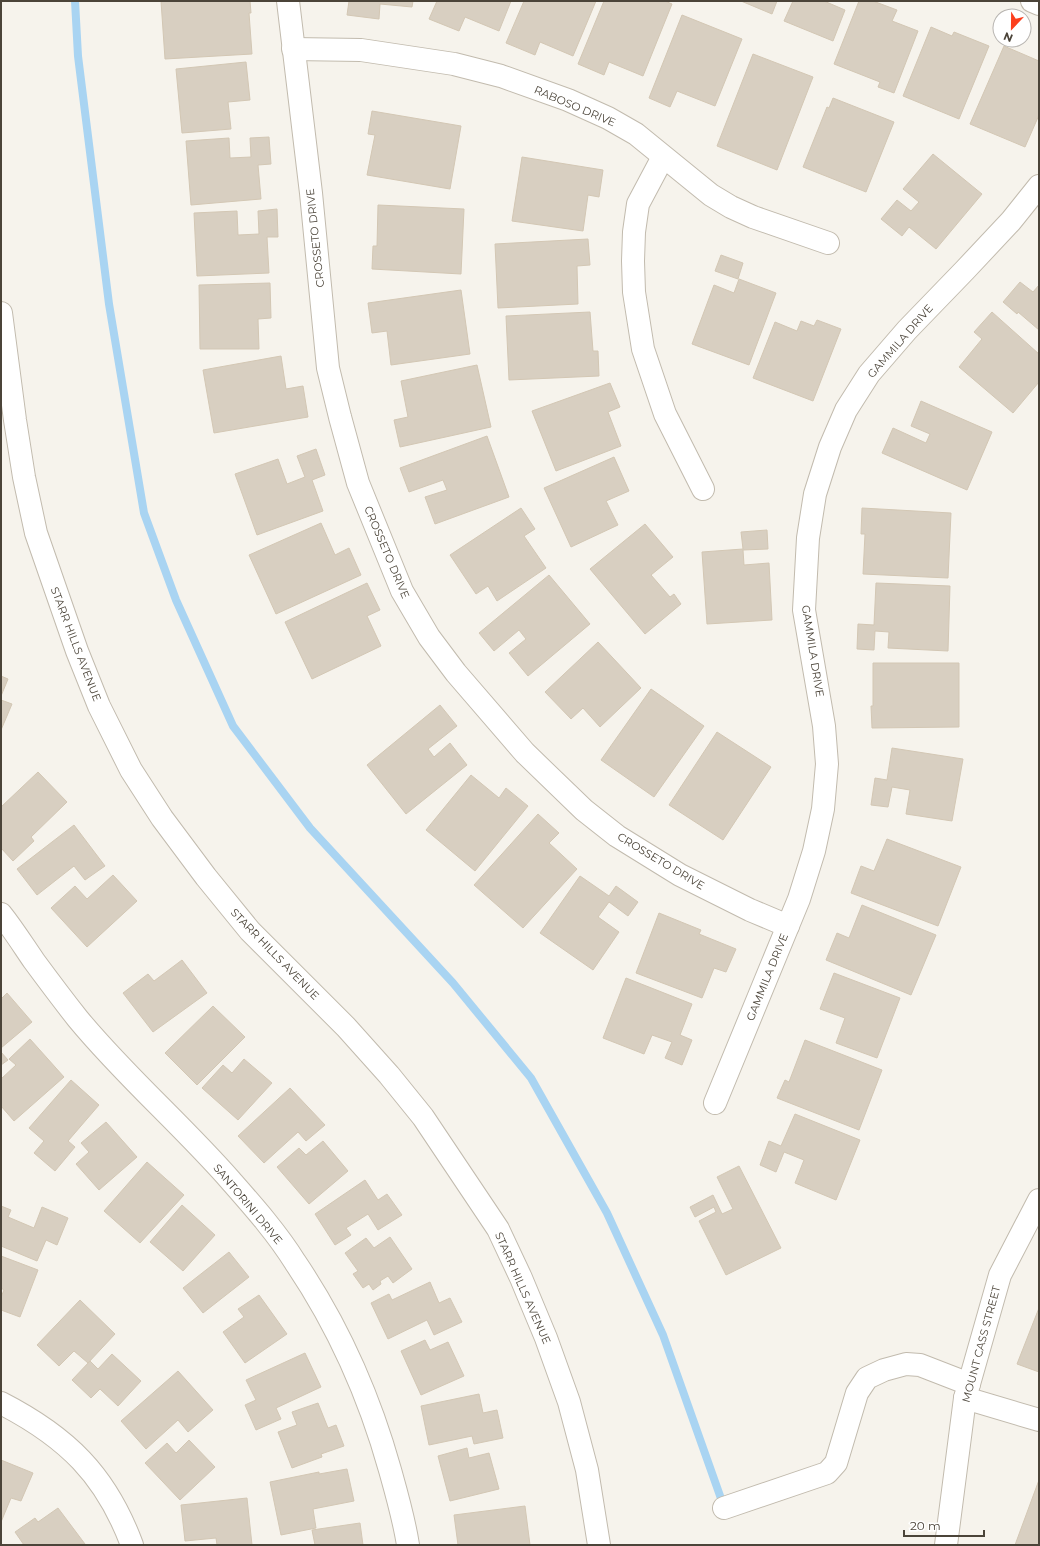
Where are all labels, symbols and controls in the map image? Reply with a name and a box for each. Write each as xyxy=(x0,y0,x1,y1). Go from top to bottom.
north arrow xyxy=(992,8,1032,48)
text: N xyxy=(1002,29,1015,45)
street label: RABOSO DRIVE xyxy=(532,82,618,130)
street label: CROSSETO DRIVE xyxy=(303,188,327,288)
street label: GAMMILA DRIVE xyxy=(864,301,936,381)
street label: CROSSETO DRIVE xyxy=(361,504,413,600)
street label: STARR HILLS AVENUE xyxy=(48,585,104,703)
street label: GAMMILA DRIVE xyxy=(799,604,827,698)
street label: CROSSETO DRIVE xyxy=(615,829,707,893)
street label: STARR HILLS AVENUE xyxy=(228,905,322,1003)
street label: GAMMILA DRIVE xyxy=(743,931,791,1023)
street label: SANTORINI DRIVE xyxy=(210,1161,286,1247)
street label: STARR HILLS AVENUE xyxy=(492,1230,554,1346)
street label: MOUNT CASS STREET xyxy=(959,1283,1004,1404)
scale bar xyxy=(904,1512,984,1538)
text: 20 m xyxy=(910,1518,941,1533)

